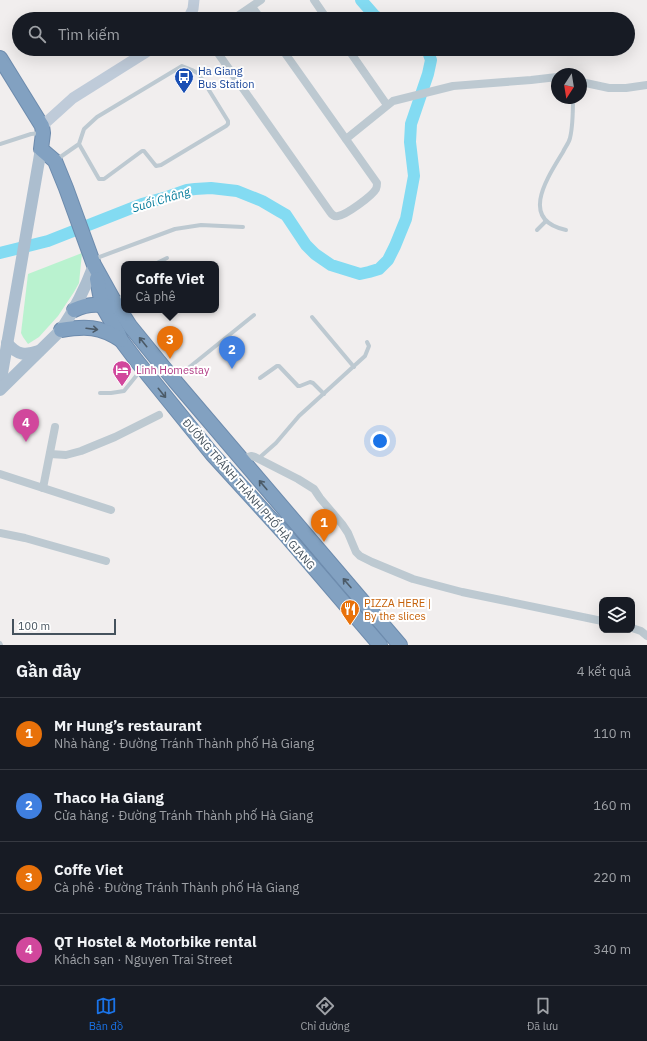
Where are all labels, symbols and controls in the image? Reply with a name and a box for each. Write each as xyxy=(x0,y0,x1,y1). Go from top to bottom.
search box xyxy=(12,12,635,56)
icon: search xyxy=(26,23,48,45)
text: Tìm kiếm xyxy=(58,25,120,44)
place label: Ha Giang Bus Station xyxy=(198,64,255,91)
bus stop icon: Ha Giang Bus Station xyxy=(173,66,195,94)
north arrow xyxy=(551,68,587,104)
water label: Suối Châng xyxy=(130,183,193,215)
popup xyxy=(121,261,219,313)
text: Coffe Viet xyxy=(135,269,205,288)
text: Cà phê xyxy=(135,288,176,305)
one-way arrow xyxy=(85,325,98,333)
pin: 3 xyxy=(157,326,183,359)
pin: 2 xyxy=(219,336,245,369)
one-way arrow xyxy=(139,337,148,348)
hotel icon: Linh Homestay xyxy=(111,359,133,387)
place label: Linh Homestay xyxy=(136,363,210,377)
one-way arrow xyxy=(158,387,167,398)
pin: 4 xyxy=(13,409,39,442)
street label: ĐƯỜNG TRÁNH THÀNH PHỐ HÀ GIANG xyxy=(180,414,320,572)
your location xyxy=(370,431,390,451)
one-way arrow xyxy=(258,479,267,490)
pin: 1 xyxy=(311,509,337,542)
one-way arrow xyxy=(343,578,352,589)
place label: PIZZA HERE | By the slices xyxy=(364,596,431,623)
map controls xyxy=(599,597,635,633)
button: layers xyxy=(599,597,635,633)
restaurant icon: PIZZA HERE | By the slices xyxy=(339,598,361,626)
scale bar xyxy=(12,617,116,636)
text: 100 m xyxy=(18,619,50,633)
text: Gần đây xyxy=(16,660,81,682)
text: 4 kết quả xyxy=(577,663,631,680)
text: Mr Hung’s restaurant xyxy=(54,716,202,735)
text: 1 xyxy=(25,725,33,742)
text: 110 m xyxy=(593,725,631,742)
text: Nhà hàng · Đường Tránh Thành phố Hà Giang xyxy=(54,735,314,752)
text: Thaco Ha Giang xyxy=(54,788,164,807)
text: 2 xyxy=(25,797,33,814)
text: 160 m xyxy=(593,797,631,814)
text: Cửa hàng · Đường Tránh Thành phố Hà Giang xyxy=(54,807,313,824)
text: Coffe Viet xyxy=(54,860,123,879)
text: 3 xyxy=(25,869,33,886)
text: 220 m xyxy=(593,869,631,886)
text: Cà phê · Đường Tránh Thành phố Hà Giang xyxy=(54,879,299,896)
text: QT Hostel & Motorbike rental xyxy=(54,932,257,951)
text: 4 xyxy=(25,941,33,958)
text: 340 m xyxy=(593,941,631,958)
text: Khách sạn · Nguyen Trai Street xyxy=(54,951,232,968)
tab: Bản đồ xyxy=(89,995,123,1033)
tab: Chỉ đường xyxy=(300,995,350,1033)
tab: Đã lưu xyxy=(527,995,558,1033)

